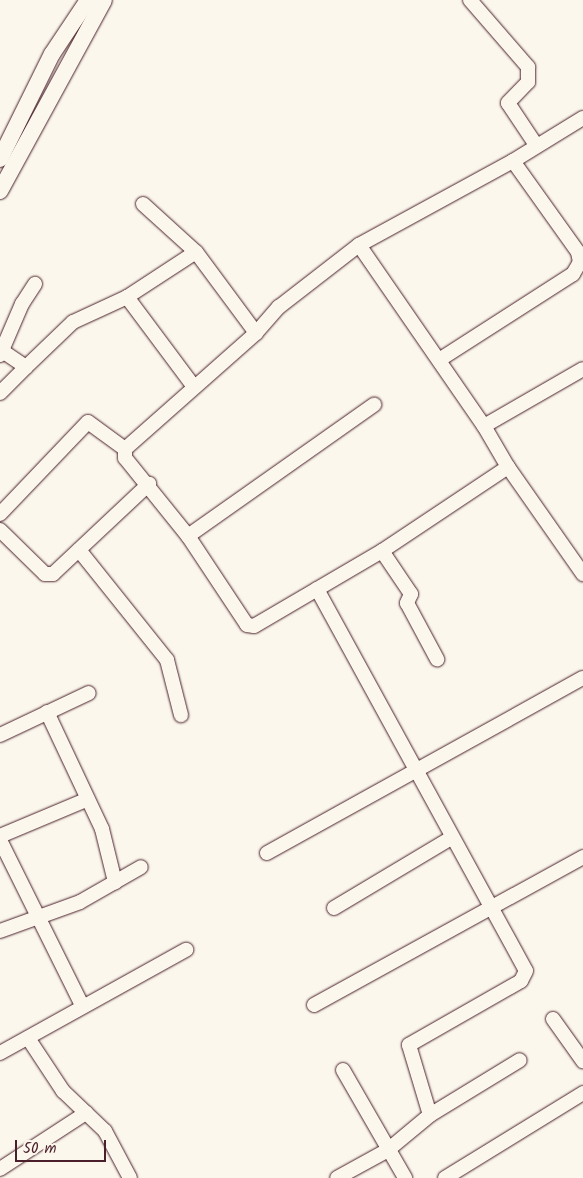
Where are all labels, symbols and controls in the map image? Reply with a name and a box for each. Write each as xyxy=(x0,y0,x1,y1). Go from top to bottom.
scale bar xyxy=(18,1130,109,1162)
text: 50 m xyxy=(23,1137,57,1161)

